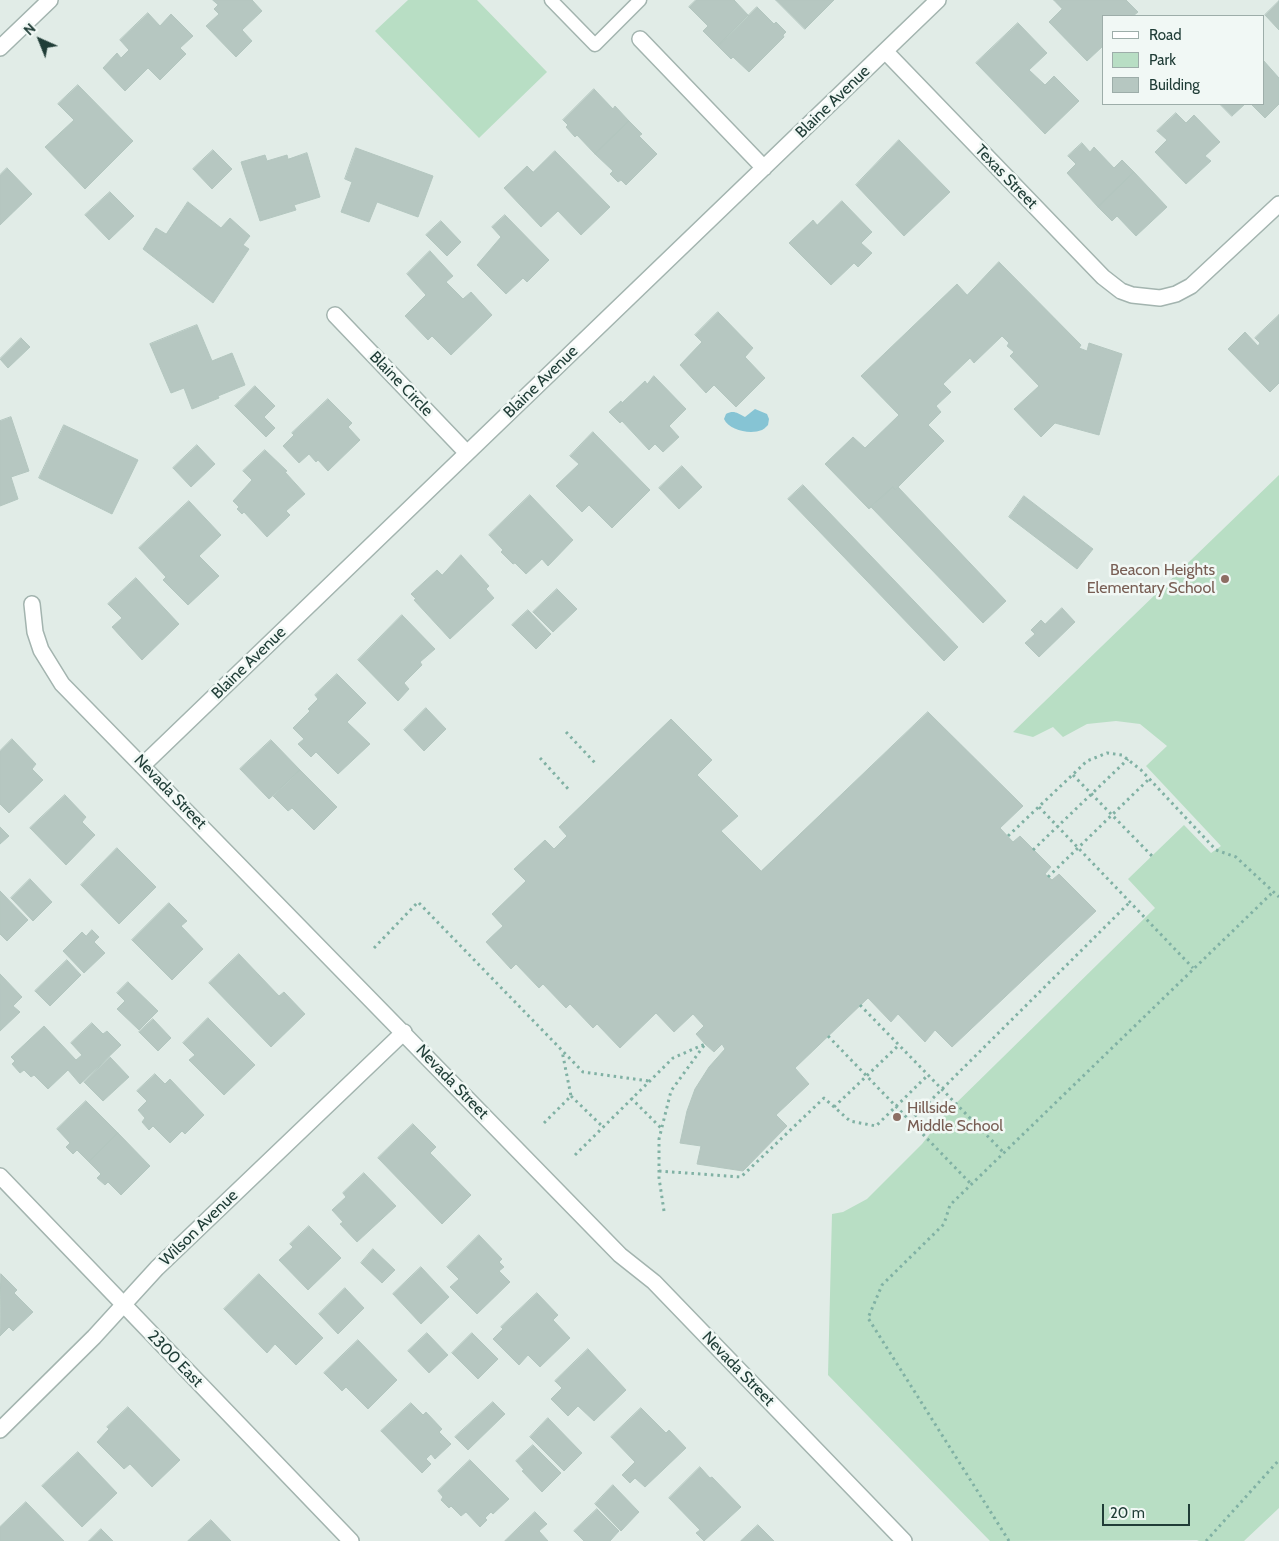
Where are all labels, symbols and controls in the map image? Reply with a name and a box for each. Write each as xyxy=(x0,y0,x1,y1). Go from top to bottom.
north arrow xyxy=(15,15,65,65)
legend xyxy=(1102,15,1264,105)
text: N xyxy=(20,19,39,39)
text: Road xyxy=(1149,26,1182,44)
text: Park xyxy=(1149,51,1176,69)
street label: Blaine Avenue xyxy=(792,62,874,142)
text: Building xyxy=(1149,76,1200,94)
street label: Texas Street xyxy=(971,141,1041,213)
street label: Blaine Avenue xyxy=(500,342,582,422)
street label: Blaine Circle xyxy=(365,348,437,420)
place label: Beacon Heights Elementary School xyxy=(1087,560,1215,598)
marker: Beacon Heights Elementary School xyxy=(1219,573,1231,585)
street label: Blaine Avenue xyxy=(208,623,290,703)
street label: Nevada Street xyxy=(130,751,210,833)
street label: Nevada Street xyxy=(412,1041,492,1123)
place label: Hillside Middle School xyxy=(907,1098,1003,1136)
marker: Hillside Middle School xyxy=(891,1111,903,1123)
street label: Wilson Avenue xyxy=(156,1186,242,1270)
street label: 2300 East xyxy=(143,1327,207,1391)
street label: Nevada Street xyxy=(698,1328,778,1410)
scale bar xyxy=(1104,1494,1192,1526)
text: 20 m xyxy=(1110,1504,1145,1522)

